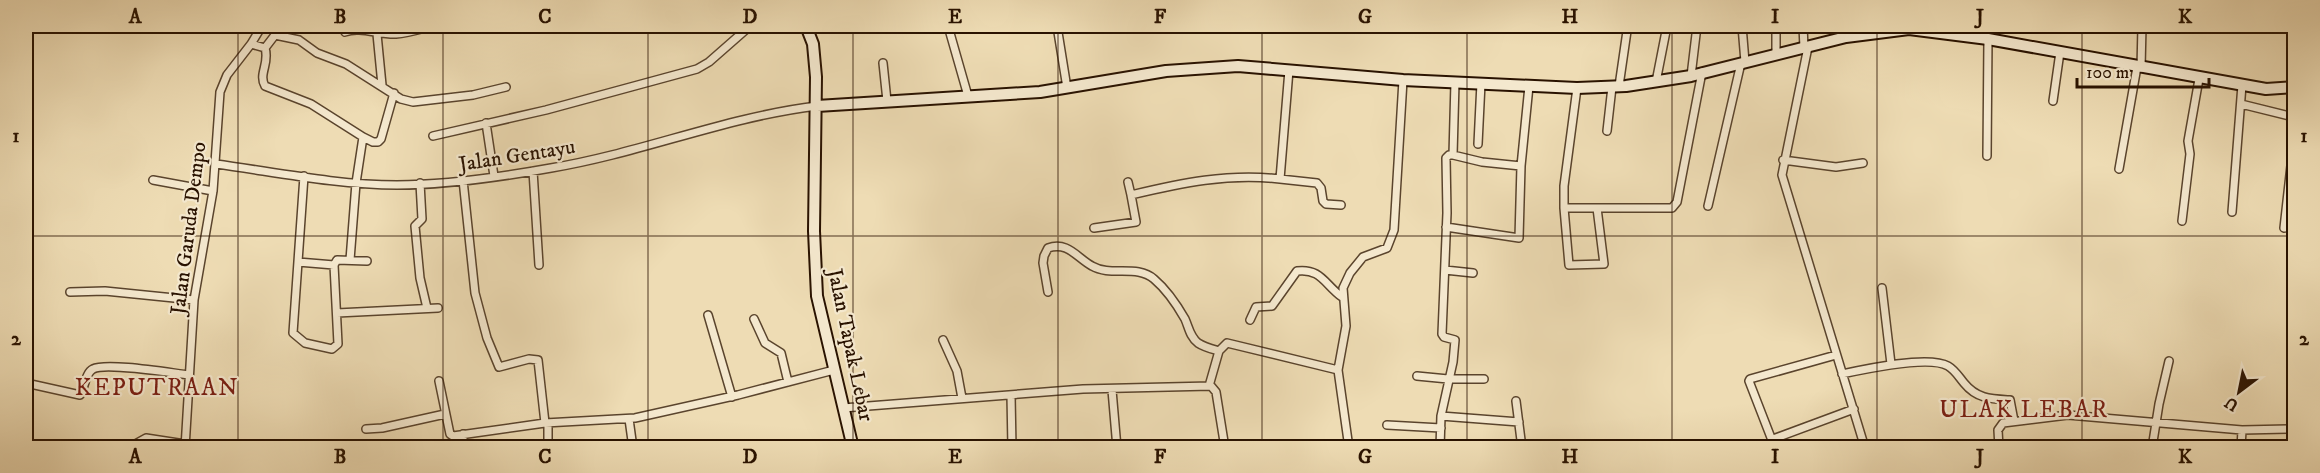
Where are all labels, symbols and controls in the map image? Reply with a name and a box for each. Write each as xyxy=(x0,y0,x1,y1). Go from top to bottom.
text: A xyxy=(128,5,143,30)
text: B xyxy=(334,5,346,30)
text: C xyxy=(538,5,552,30)
text: D xyxy=(743,5,758,30)
text: E xyxy=(948,5,962,30)
text: F xyxy=(1154,5,1167,30)
text: G xyxy=(1358,5,1372,30)
text: H xyxy=(1562,5,1579,30)
text: I xyxy=(1771,5,1779,30)
text: J xyxy=(1974,5,1984,30)
text: K xyxy=(2178,5,2193,30)
scale bar xyxy=(2077,51,2209,89)
text: 100 m xyxy=(2086,62,2129,84)
text: 1 xyxy=(12,124,20,149)
text: 1 xyxy=(2300,124,2308,149)
street label: Jalan Gentayu xyxy=(455,134,577,178)
street label: Jalan Garuda Dempo xyxy=(165,140,212,318)
street label: Jalan Tapak Lebar xyxy=(821,265,879,424)
text: 2 xyxy=(11,327,22,352)
text: 2 xyxy=(2299,327,2310,352)
north arrow xyxy=(2209,362,2269,422)
district label: KEPUTRAAN xyxy=(75,373,239,403)
text: U xyxy=(2221,392,2242,416)
district label: ULAK LEBAR xyxy=(1939,395,2109,425)
text: A xyxy=(128,445,143,470)
text: B xyxy=(334,445,346,470)
text: C xyxy=(538,445,552,470)
text: D xyxy=(743,445,758,470)
text: E xyxy=(948,445,962,470)
text: F xyxy=(1154,445,1167,470)
text: G xyxy=(1358,445,1372,470)
text: H xyxy=(1562,445,1579,470)
text: I xyxy=(1771,445,1779,470)
text: J xyxy=(1974,445,1984,470)
text: K xyxy=(2178,445,2193,470)

